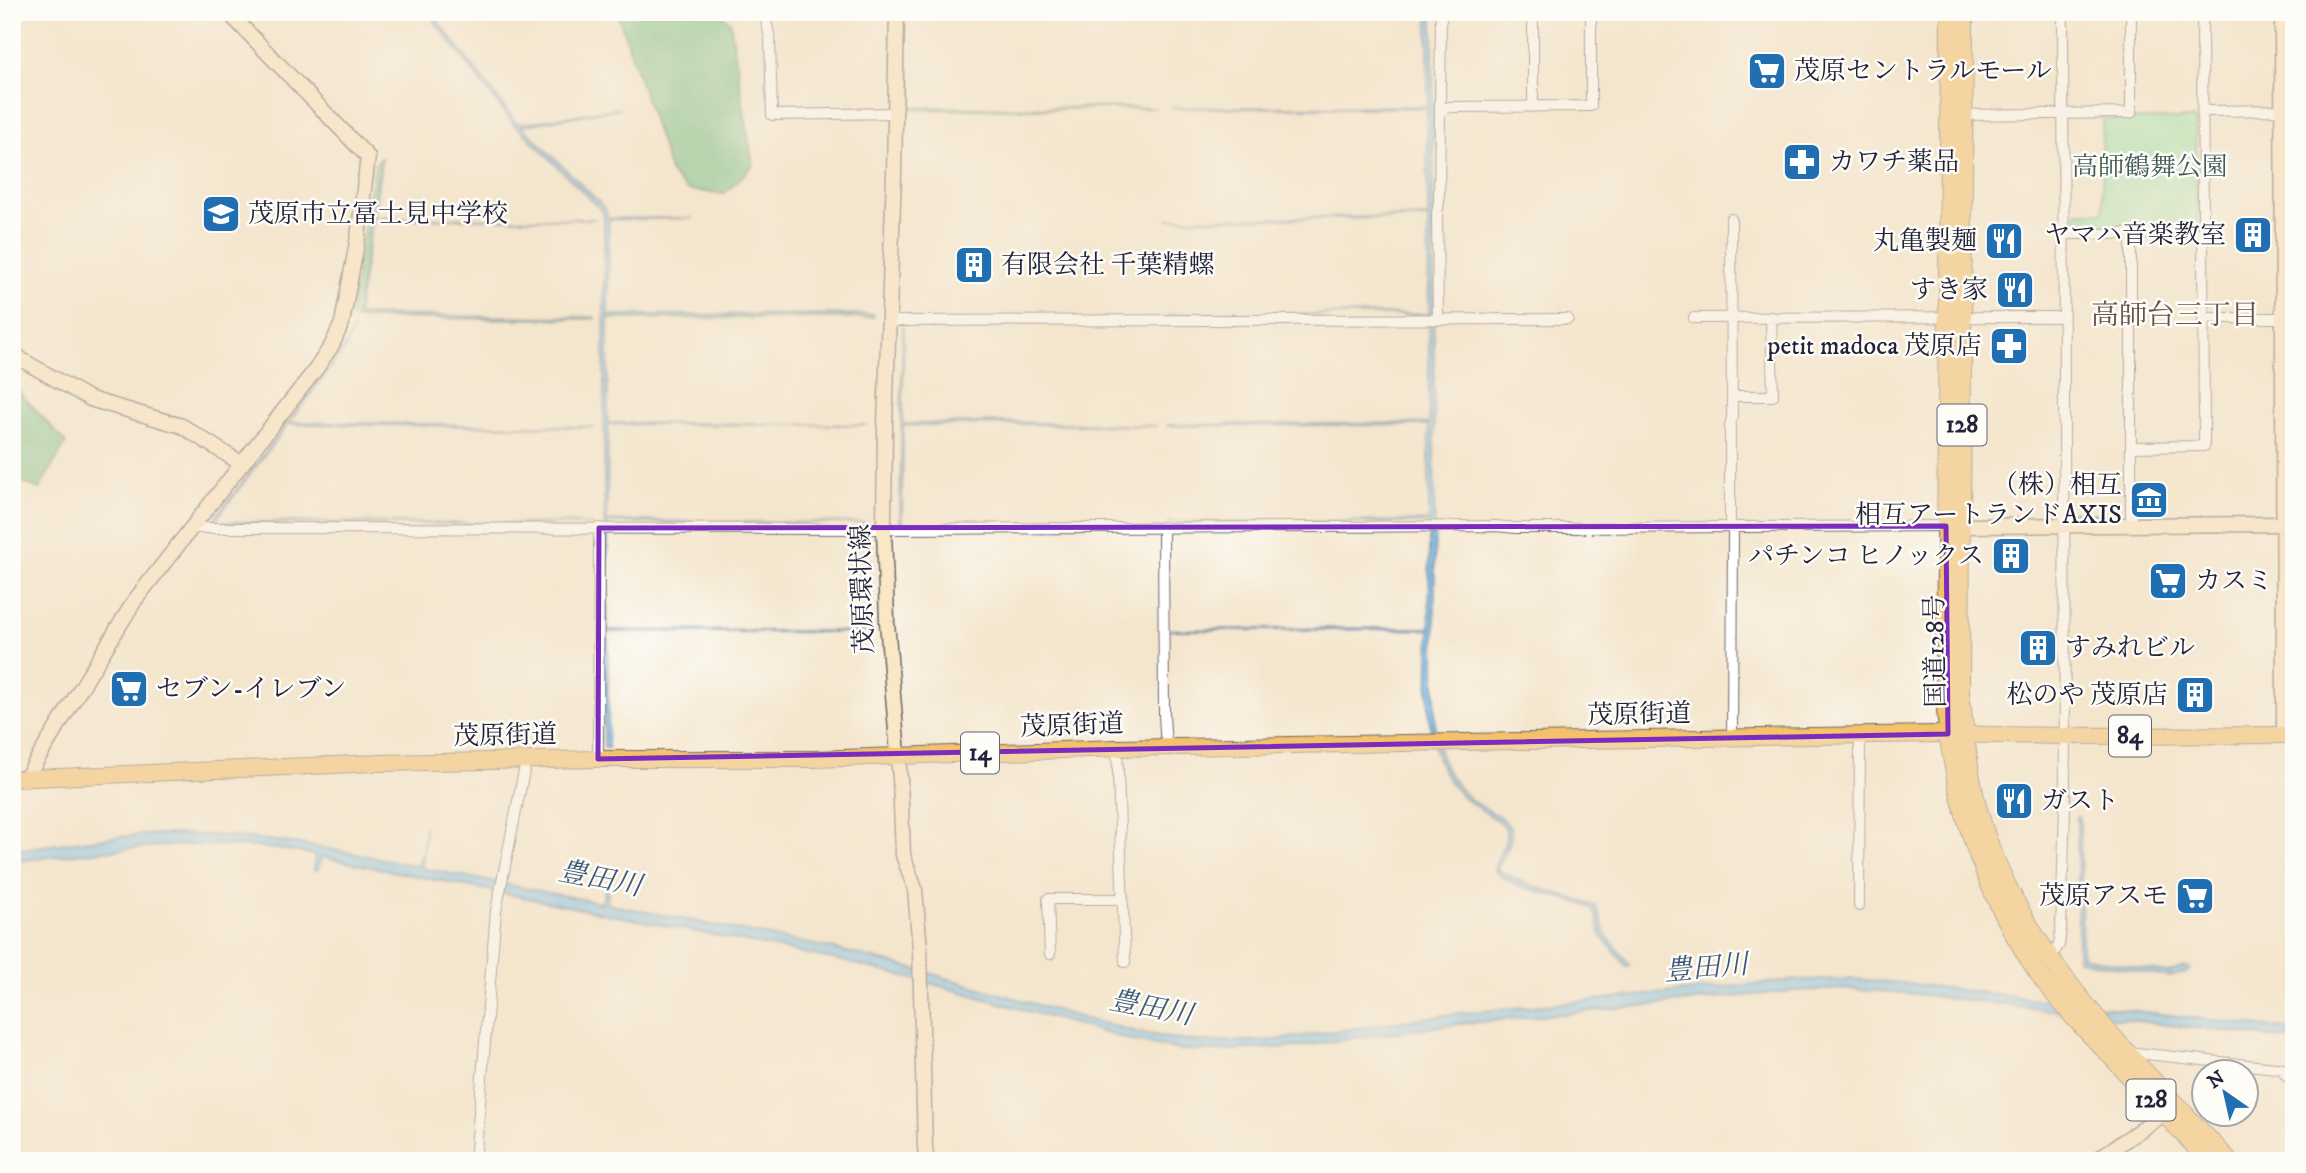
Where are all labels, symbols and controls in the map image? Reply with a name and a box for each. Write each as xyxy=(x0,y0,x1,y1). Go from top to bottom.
supermarket icon: 茂原セントラルモール xyxy=(1746,50,1788,92)
place label: 茂原セントラルモール xyxy=(1794,55,2052,88)
pharmacy icon: カワチ薬品 xyxy=(1781,141,1823,183)
place label: カワチ薬品 xyxy=(1829,146,1959,179)
park label: 高師鶴舞公園 xyxy=(2072,151,2228,184)
school or university icon: 茂原市立冨士見中学校 xyxy=(200,193,242,235)
place label: 茂原市立冨士見中学校 xyxy=(248,198,508,231)
building icon: ヤマハ音楽教室 xyxy=(2232,214,2274,256)
place label: ヤマハ音楽教室 xyxy=(2044,219,2226,252)
restaurant icon: 丸亀製麺 xyxy=(1983,220,2025,262)
place label: 丸亀製麺 xyxy=(1873,225,1977,258)
building icon: 有限会社 千葉精螺 xyxy=(953,244,995,286)
place label: 有限会社 千葉精螺 xyxy=(1001,249,1215,282)
restaurant icon: すき家 xyxy=(1994,269,2036,311)
place label: すき家 xyxy=(1910,274,1988,307)
district label: 高師台三丁目 xyxy=(2091,298,2259,333)
pharmacy icon: petit madoca 茂原店 xyxy=(1988,325,2030,367)
place label: petit madoca 茂原店 xyxy=(1766,330,1982,363)
road number: 128 xyxy=(1938,404,1986,446)
place label: （株）相互 相互アートランドAXIS xyxy=(1855,469,2122,532)
museum icon: （株）相互 相互アートランドAXIS xyxy=(2128,479,2170,521)
street label: 茂原環状線 xyxy=(844,523,882,655)
building icon: パチンコ ヒノックス xyxy=(1990,535,2032,577)
place label: パチンコ ヒノックス xyxy=(1748,540,1984,573)
supermarket icon: カスミ xyxy=(2147,560,2189,602)
place label: カスミ xyxy=(2195,565,2273,598)
street label: 国道128号 xyxy=(1919,594,1953,708)
building icon: すみれビル xyxy=(2017,627,2059,669)
place label: すみれビル xyxy=(2065,632,2195,665)
supermarket icon: セブン-イレブン xyxy=(108,668,150,710)
place label: セブン-イレブン xyxy=(156,673,346,706)
building icon: 松のや 茂原店 xyxy=(2174,674,2216,716)
place label: 松のや 茂原店 xyxy=(2006,679,2168,712)
street label: 茂原街道 xyxy=(1587,698,1691,732)
street label: 茂原街道 xyxy=(1019,708,1125,744)
road number: 84 xyxy=(2109,716,2151,756)
street label: 茂原街道 xyxy=(453,719,557,753)
road number: 14 xyxy=(961,732,999,774)
restaurant icon: ガスト xyxy=(1993,780,2035,822)
place label: ガスト xyxy=(2041,785,2119,818)
water label: 豊田川 xyxy=(555,854,648,905)
supermarket icon: 茂原アスモ xyxy=(2174,875,2216,917)
place label: 茂原アスモ xyxy=(2039,880,2168,913)
water label: 豊田川 xyxy=(1663,947,1752,989)
water label: 豊田川 xyxy=(1106,983,1199,1034)
north arrow xyxy=(2190,1058,2260,1128)
text: N xyxy=(2203,1066,2230,1094)
road number: 128 xyxy=(2126,1080,2176,1120)

